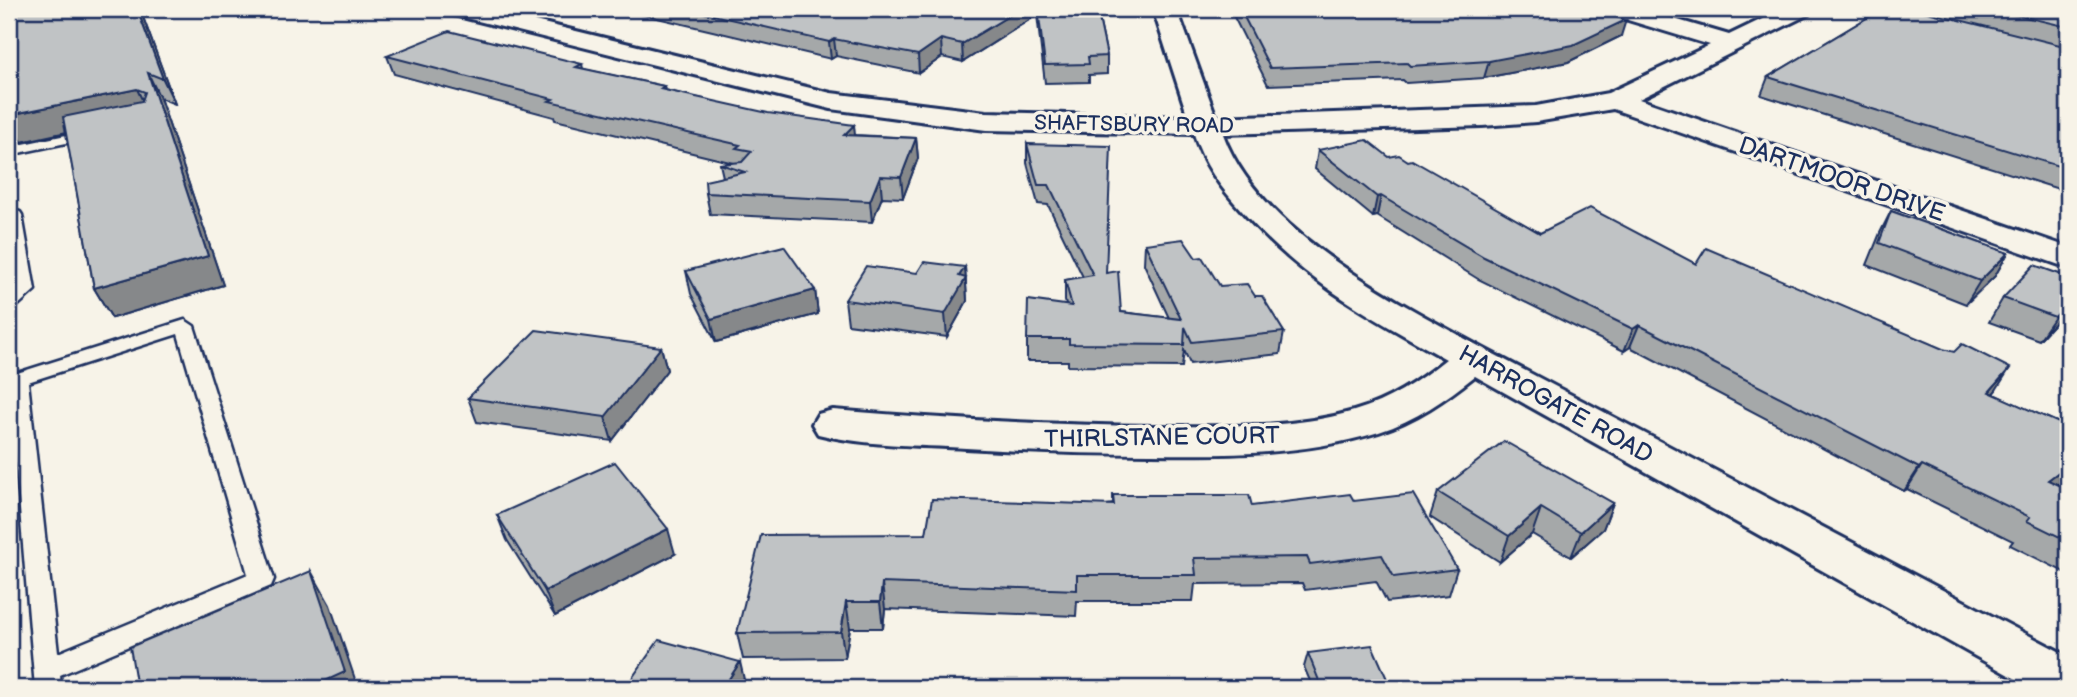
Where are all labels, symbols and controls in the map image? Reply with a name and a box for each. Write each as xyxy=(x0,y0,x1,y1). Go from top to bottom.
street label: SHAFTSBURY ROAD xyxy=(1034,110,1234,139)
street label: DARTMOOR DRIVE xyxy=(1735,131,1949,228)
street label: HARROGATE ROAD xyxy=(1454,339,1658,470)
street label: THIRLSTANE COURT xyxy=(1044,421,1281,454)

